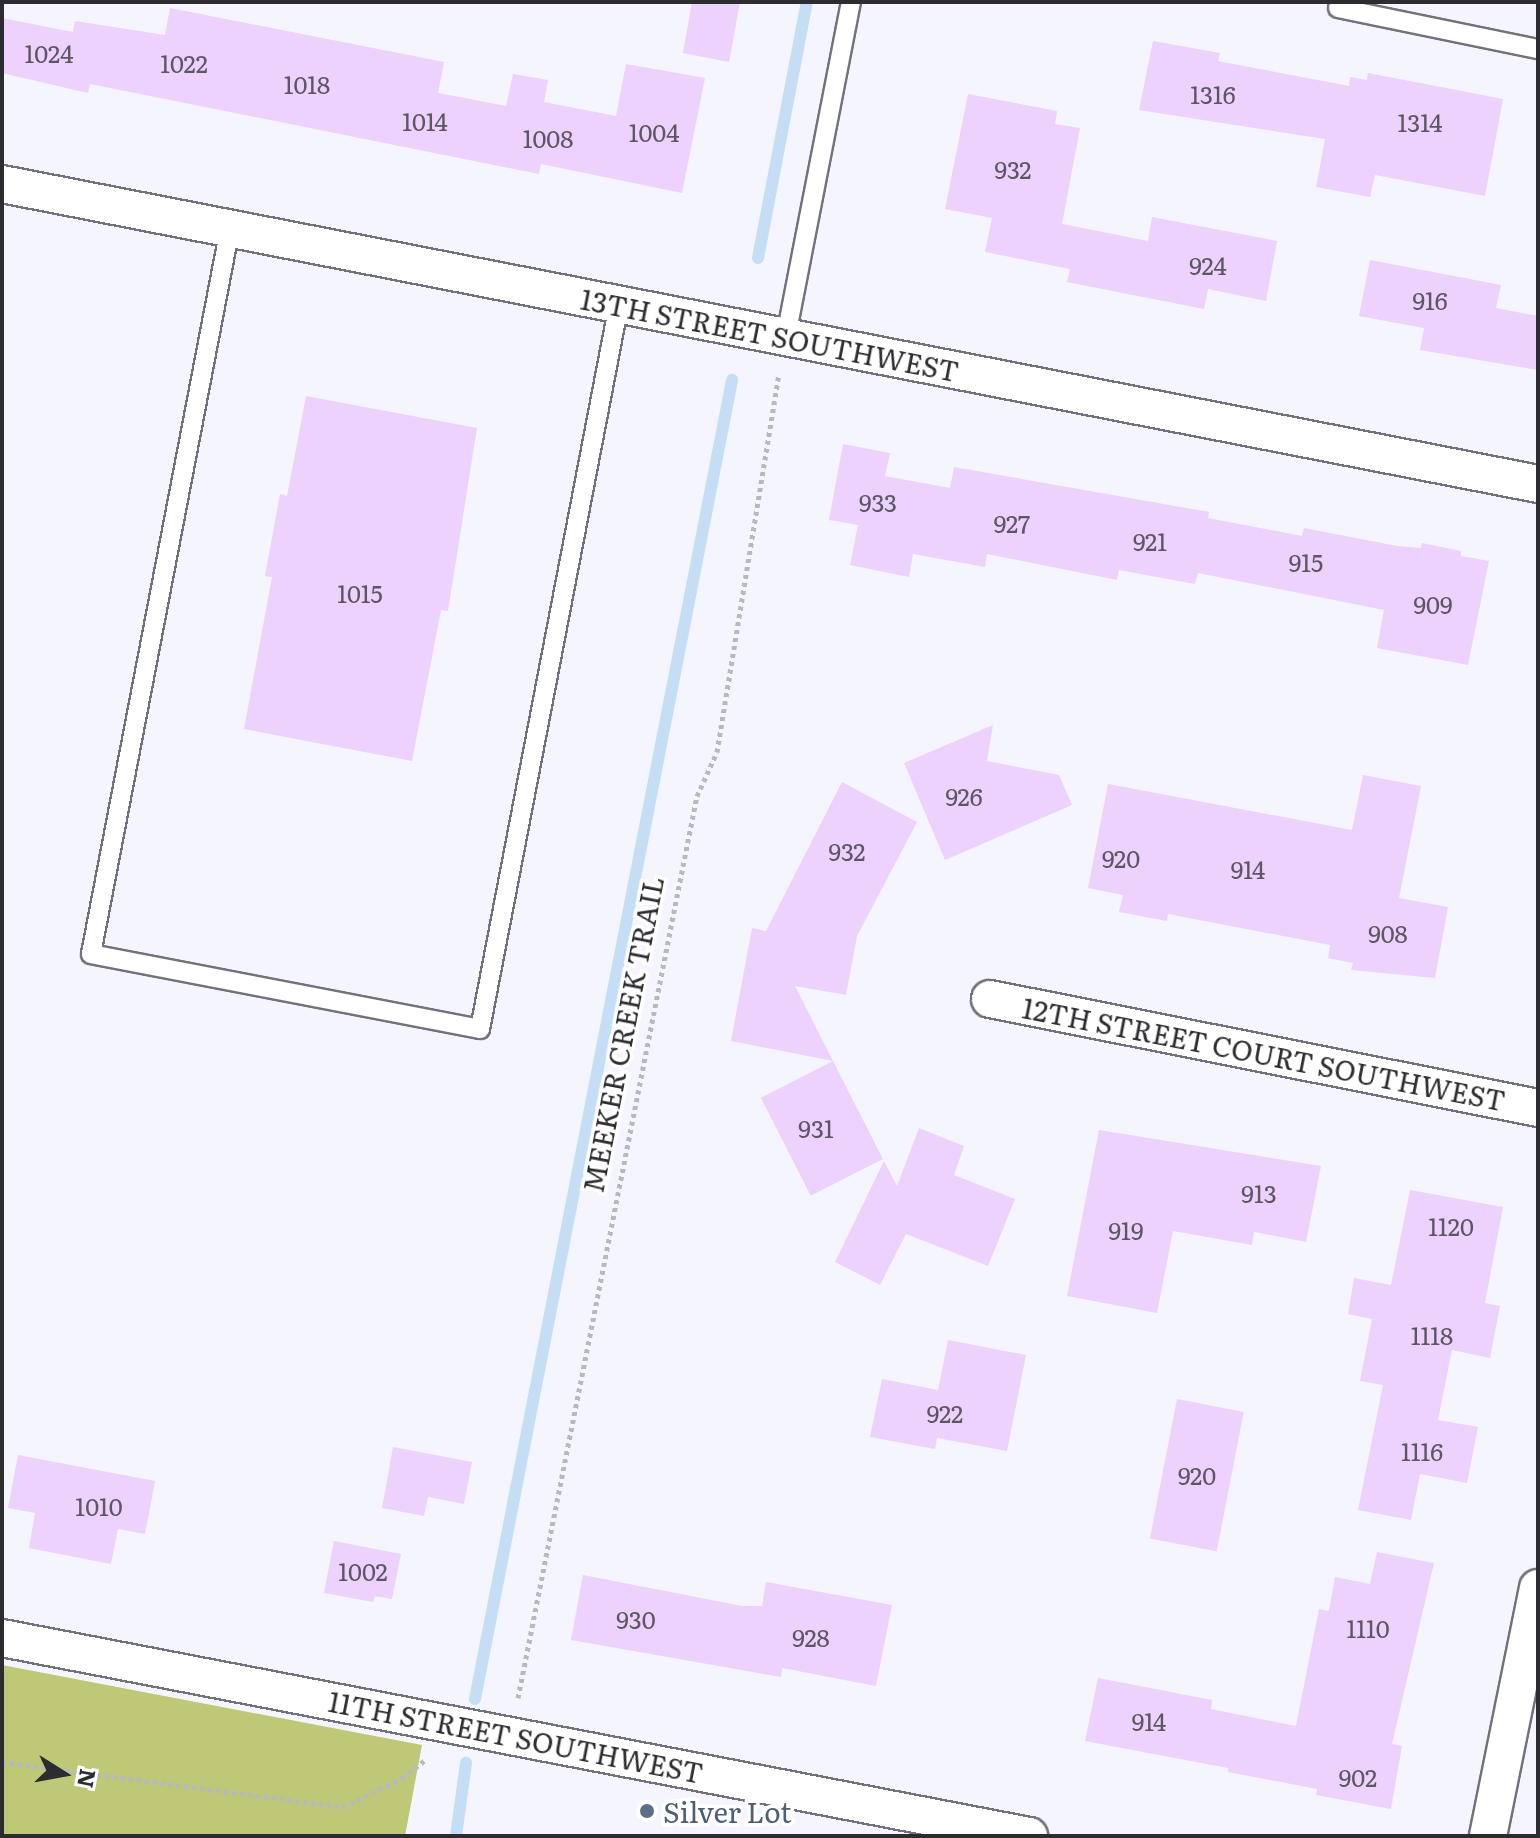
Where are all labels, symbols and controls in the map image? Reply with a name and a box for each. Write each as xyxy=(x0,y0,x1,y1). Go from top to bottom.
house number: 1024 xyxy=(25,39,73,67)
house number: 1022 xyxy=(160,49,208,77)
house number: 1018 xyxy=(284,70,330,98)
house number: 1316 xyxy=(1190,80,1236,108)
house number: 1014 xyxy=(402,107,448,135)
house number: 1314 xyxy=(1398,108,1442,136)
house number: 1004 xyxy=(629,118,679,146)
house number: 1008 xyxy=(523,124,573,152)
house number: 932 xyxy=(994,155,1032,183)
house number: 924 xyxy=(1189,251,1227,279)
street label: 13TH STREET SOUTHWEST xyxy=(578,281,962,387)
house number: 916 xyxy=(1412,286,1448,314)
house number: 933 xyxy=(859,488,897,516)
house number: 927 xyxy=(994,509,1030,537)
house number: 921 xyxy=(1133,527,1167,555)
house number: 915 xyxy=(1289,548,1323,576)
house number: 1015 xyxy=(337,579,383,607)
house number: 909 xyxy=(1414,590,1452,618)
house number: 926 xyxy=(945,782,983,810)
house number: 932 xyxy=(828,837,866,865)
house number: 920 xyxy=(1102,844,1140,872)
house number: 914 xyxy=(1231,855,1265,883)
street label: MEEKER CREEK TRAIL xyxy=(575,873,669,1195)
house number: 908 xyxy=(1368,919,1408,947)
street label: 12TH STREET COURT SOUTHWEST xyxy=(1020,990,1508,1116)
house number: 931 xyxy=(798,1114,834,1142)
house number: 913 xyxy=(1241,1179,1277,1207)
house number: 1120 xyxy=(1428,1212,1474,1240)
house number: 919 xyxy=(1109,1216,1143,1244)
house number: 1118 xyxy=(1411,1321,1453,1349)
house number: 922 xyxy=(927,1399,963,1427)
house number: 1116 xyxy=(1401,1437,1443,1465)
house number: 920 xyxy=(1178,1461,1216,1489)
house number: 1010 xyxy=(75,1492,123,1520)
house number: 1002 xyxy=(338,1557,388,1585)
house number: 930 xyxy=(616,1605,656,1633)
house number: 1110 xyxy=(1346,1614,1390,1642)
house number: 928 xyxy=(792,1623,830,1651)
street label: 11TH STREET SOUTHWEST xyxy=(326,1683,706,1789)
house number: 914 xyxy=(1132,1707,1166,1735)
north arrow xyxy=(24,1734,104,1814)
house number: 902 xyxy=(1339,1763,1377,1791)
text: N xyxy=(70,1766,106,1791)
place label: Silver Lot xyxy=(663,1794,792,1828)
marker: Silver Lot xyxy=(638,1802,656,1820)

